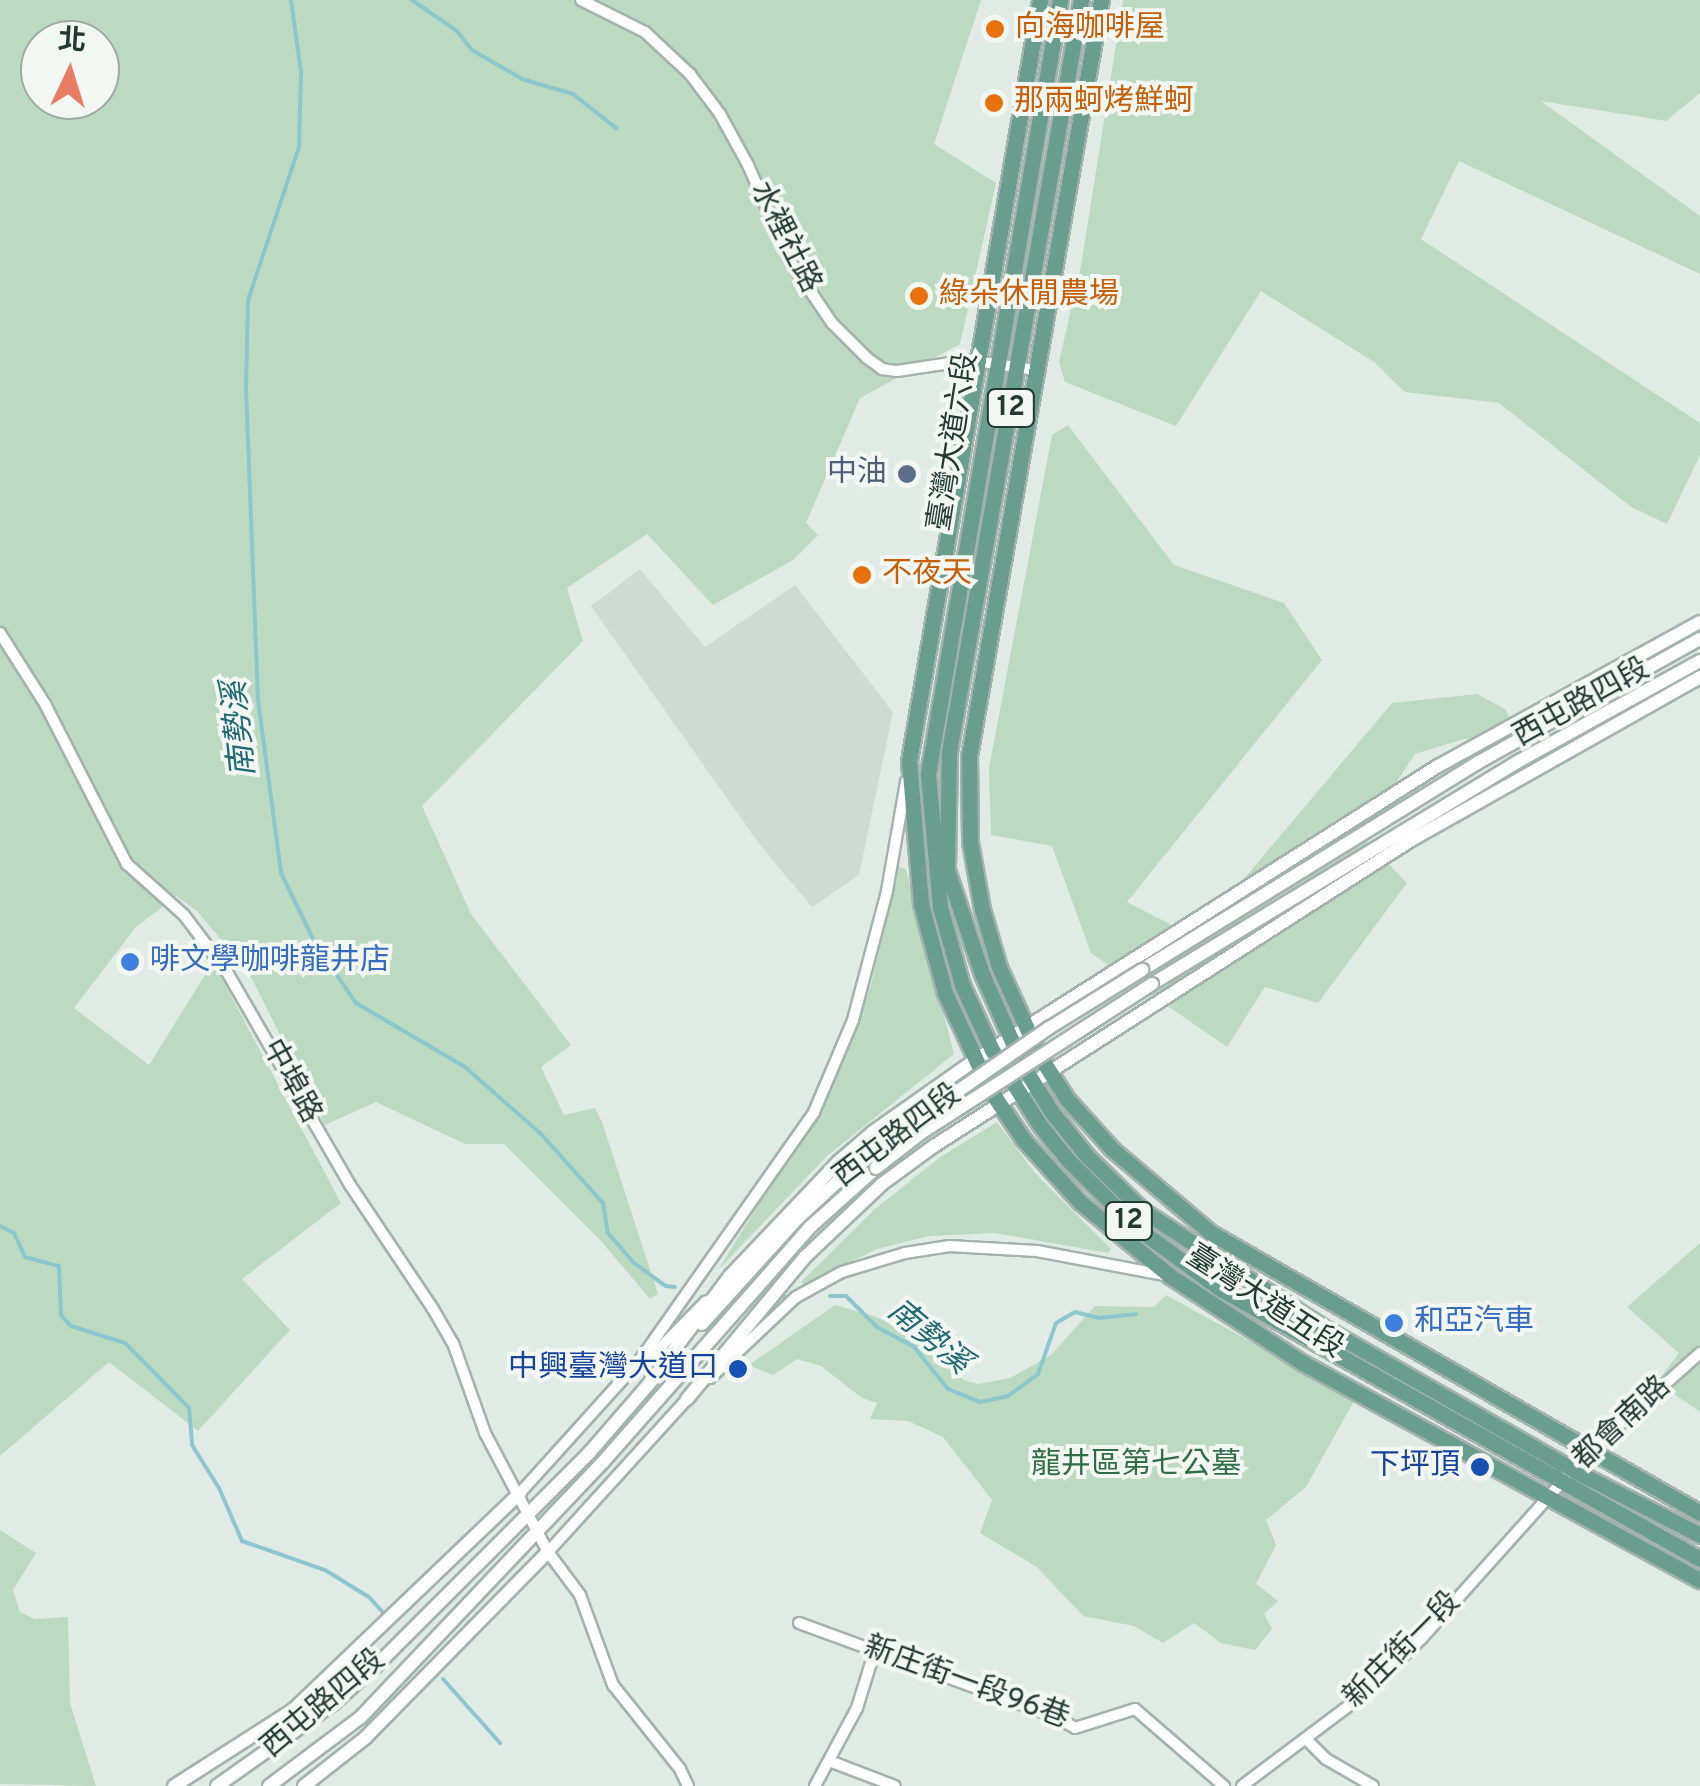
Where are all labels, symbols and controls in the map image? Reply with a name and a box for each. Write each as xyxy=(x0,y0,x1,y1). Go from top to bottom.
place label: 向海咖啡屋 xyxy=(1015,11,1165,47)
marker: 向海咖啡屋 xyxy=(984,18,1006,40)
north arrow xyxy=(20,20,120,120)
text: 北 xyxy=(57,23,87,61)
place label: 那兩蚵烤鮮蚵 xyxy=(1014,85,1194,121)
marker: 那兩蚵烤鮮蚵 xyxy=(983,92,1005,114)
street label: 水裡社路 xyxy=(741,176,827,300)
place label: 綠朵休閒農場 xyxy=(939,278,1119,314)
marker: 綠朵休閒農場 xyxy=(908,285,930,307)
street label: 臺灣大道六段 xyxy=(923,350,987,534)
road number: 12 xyxy=(986,385,1036,431)
place label: 中油 xyxy=(827,456,887,492)
marker: 中油 xyxy=(896,463,918,485)
place label: 不夜天 xyxy=(882,557,972,593)
marker: 不夜天 xyxy=(851,564,873,586)
street label: 西屯路四段 xyxy=(1508,652,1656,756)
water label: 南勢溪 xyxy=(217,679,265,779)
place label: 啡文學咖啡龍井店 xyxy=(150,944,390,980)
marker: 啡文學咖啡龍井店 xyxy=(119,951,141,973)
street label: 中埠路 xyxy=(252,1034,328,1130)
street label: 西屯路四段 xyxy=(827,1077,969,1197)
road number: 12 xyxy=(1104,1198,1154,1244)
street label: 臺灣大道五段 xyxy=(1179,1239,1349,1367)
water label: 南勢溪 xyxy=(879,1292,977,1384)
place label: 和亞汽車 xyxy=(1414,1305,1534,1341)
marker: 和亞汽車 xyxy=(1383,1312,1405,1334)
place label: 中興臺灣大道口 xyxy=(508,1351,718,1387)
marker: 中興臺灣大道口 xyxy=(727,1358,749,1380)
street label: 都會南路 xyxy=(1567,1370,1679,1478)
park label: 龍井區第七公墓 xyxy=(1031,1448,1241,1484)
place label: 下坪頂 xyxy=(1370,1449,1460,1485)
marker: 下坪頂 xyxy=(1469,1456,1491,1478)
street label: 新庄街一段 xyxy=(1337,1585,1469,1717)
street label: 新庄街一段96巷 xyxy=(858,1630,1074,1738)
street label: 西屯路四段 xyxy=(255,1643,393,1767)

